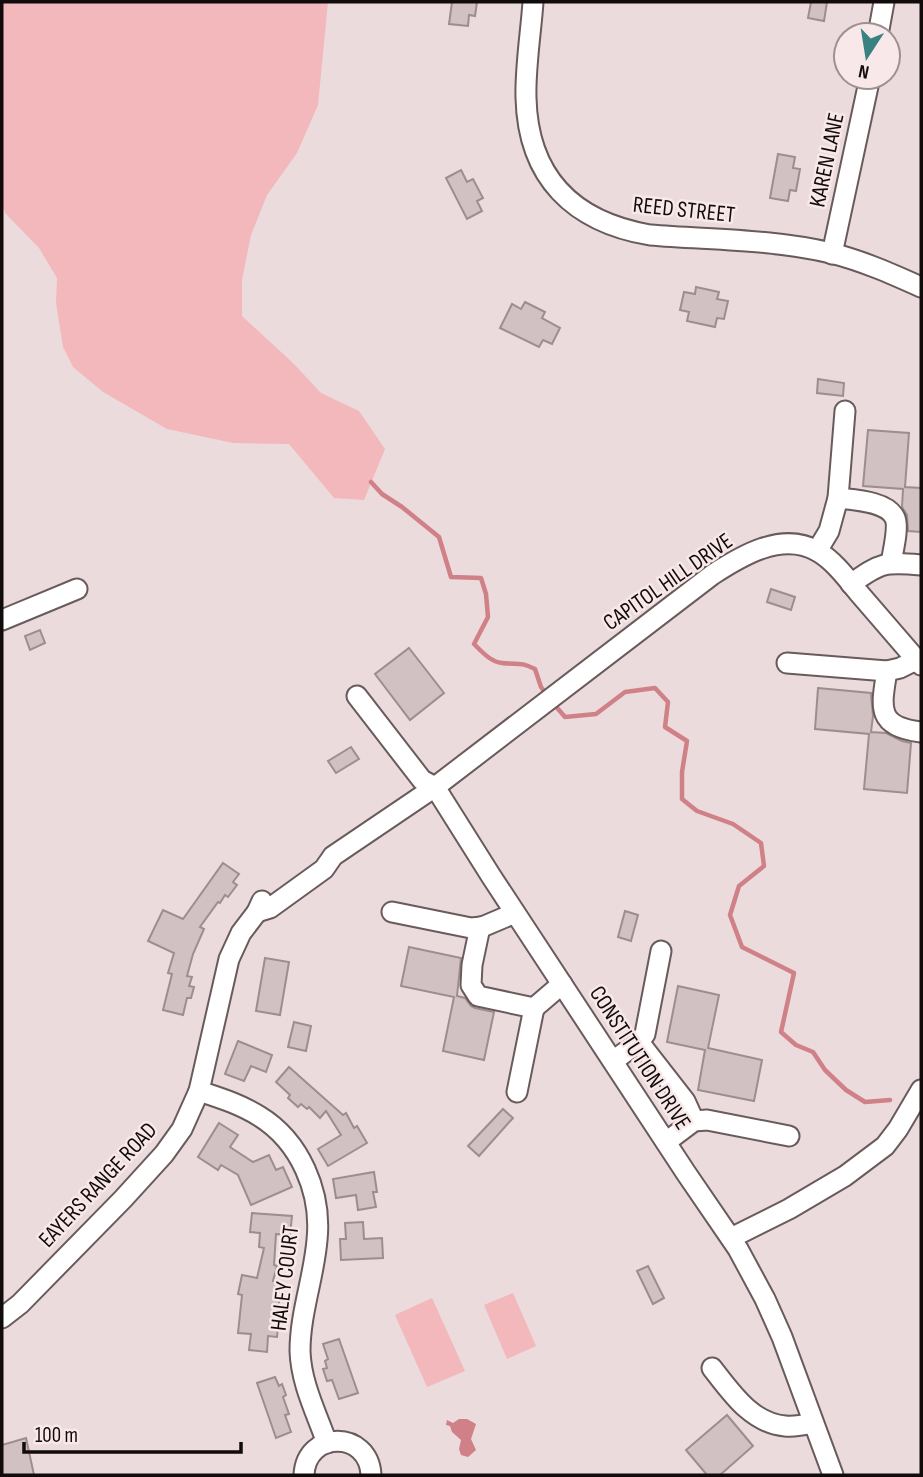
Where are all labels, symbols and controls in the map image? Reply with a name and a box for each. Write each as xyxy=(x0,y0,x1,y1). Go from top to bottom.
north arrow xyxy=(832,21,902,91)
text: N xyxy=(856,59,871,83)
street label: KAREN LANE xyxy=(803,110,851,210)
street label: REED STREET xyxy=(632,191,736,229)
street label: CAPITOL HILL DRIVE xyxy=(598,527,738,637)
street label: CONSTITUTION DRIVE xyxy=(583,981,697,1135)
street label: EAYERS RANGE ROAD xyxy=(33,1117,163,1253)
street label: HALEY COURT xyxy=(265,1224,305,1332)
scale bar xyxy=(24,1410,242,1454)
text: 100 m xyxy=(35,1423,78,1448)

